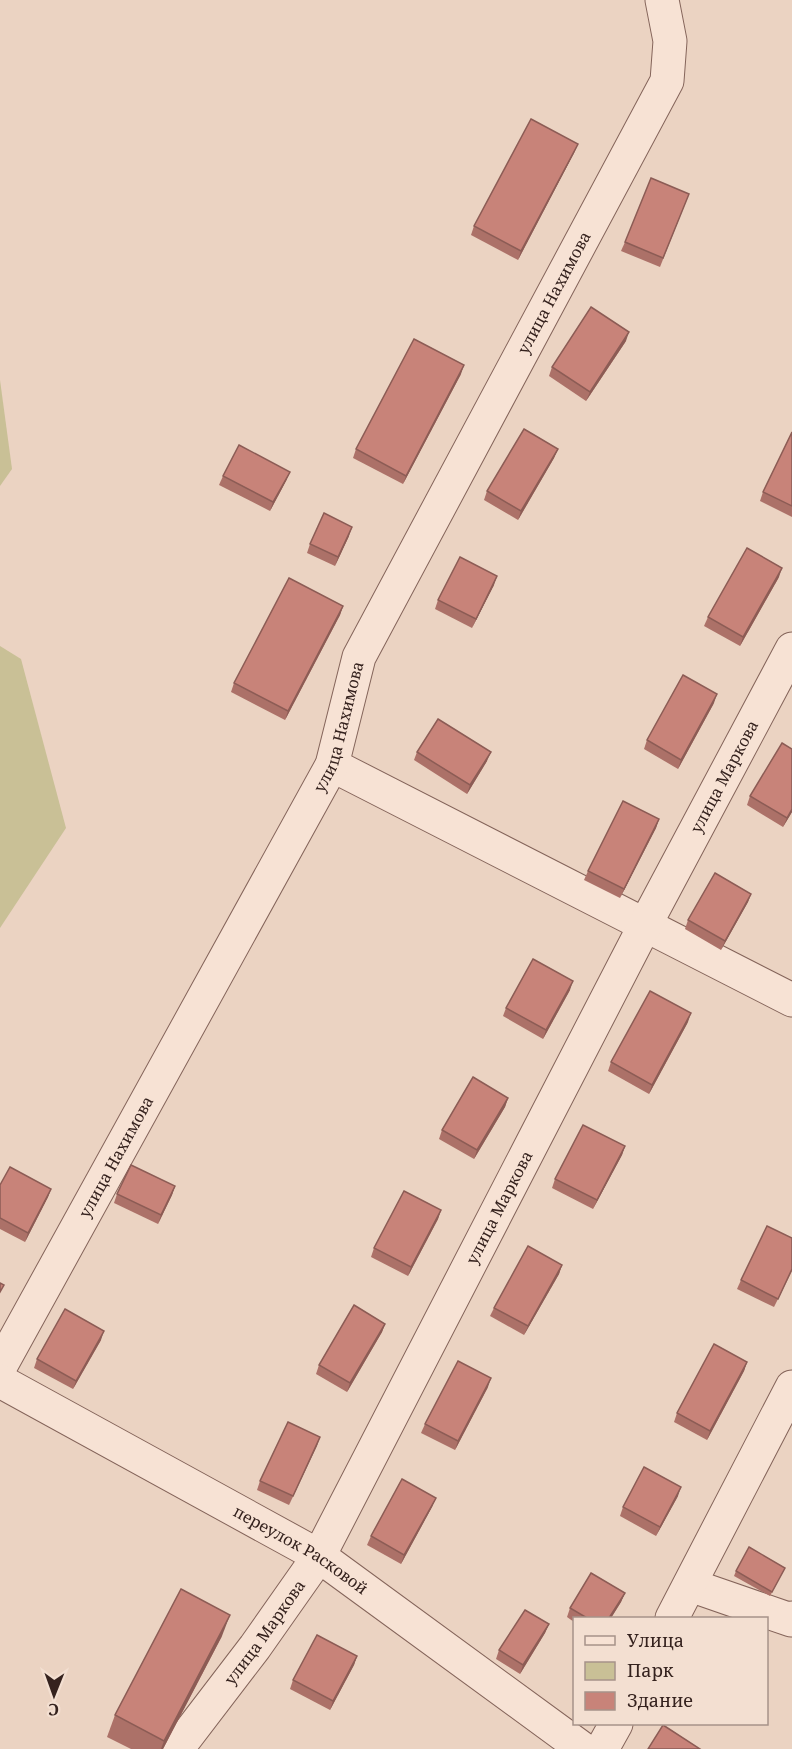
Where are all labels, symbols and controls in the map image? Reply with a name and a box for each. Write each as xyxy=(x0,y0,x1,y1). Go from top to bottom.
street label: улица Нахимова xyxy=(512,227,596,358)
street label: улица Нахимова xyxy=(308,659,369,796)
street label: улица Маркова xyxy=(685,716,763,837)
street label: улица Нахимова xyxy=(73,1092,158,1222)
street label: улица Маркова xyxy=(461,1147,538,1268)
street label: переулок Расковой xyxy=(230,1500,373,1599)
street label: улица Маркова xyxy=(219,1575,310,1689)
legend xyxy=(573,1617,768,1725)
text: Улица xyxy=(627,1628,684,1652)
text: Парк xyxy=(627,1658,674,1682)
north arrow xyxy=(24,1665,84,1725)
text: Здание xyxy=(627,1688,693,1712)
text: С xyxy=(48,1699,59,1721)

